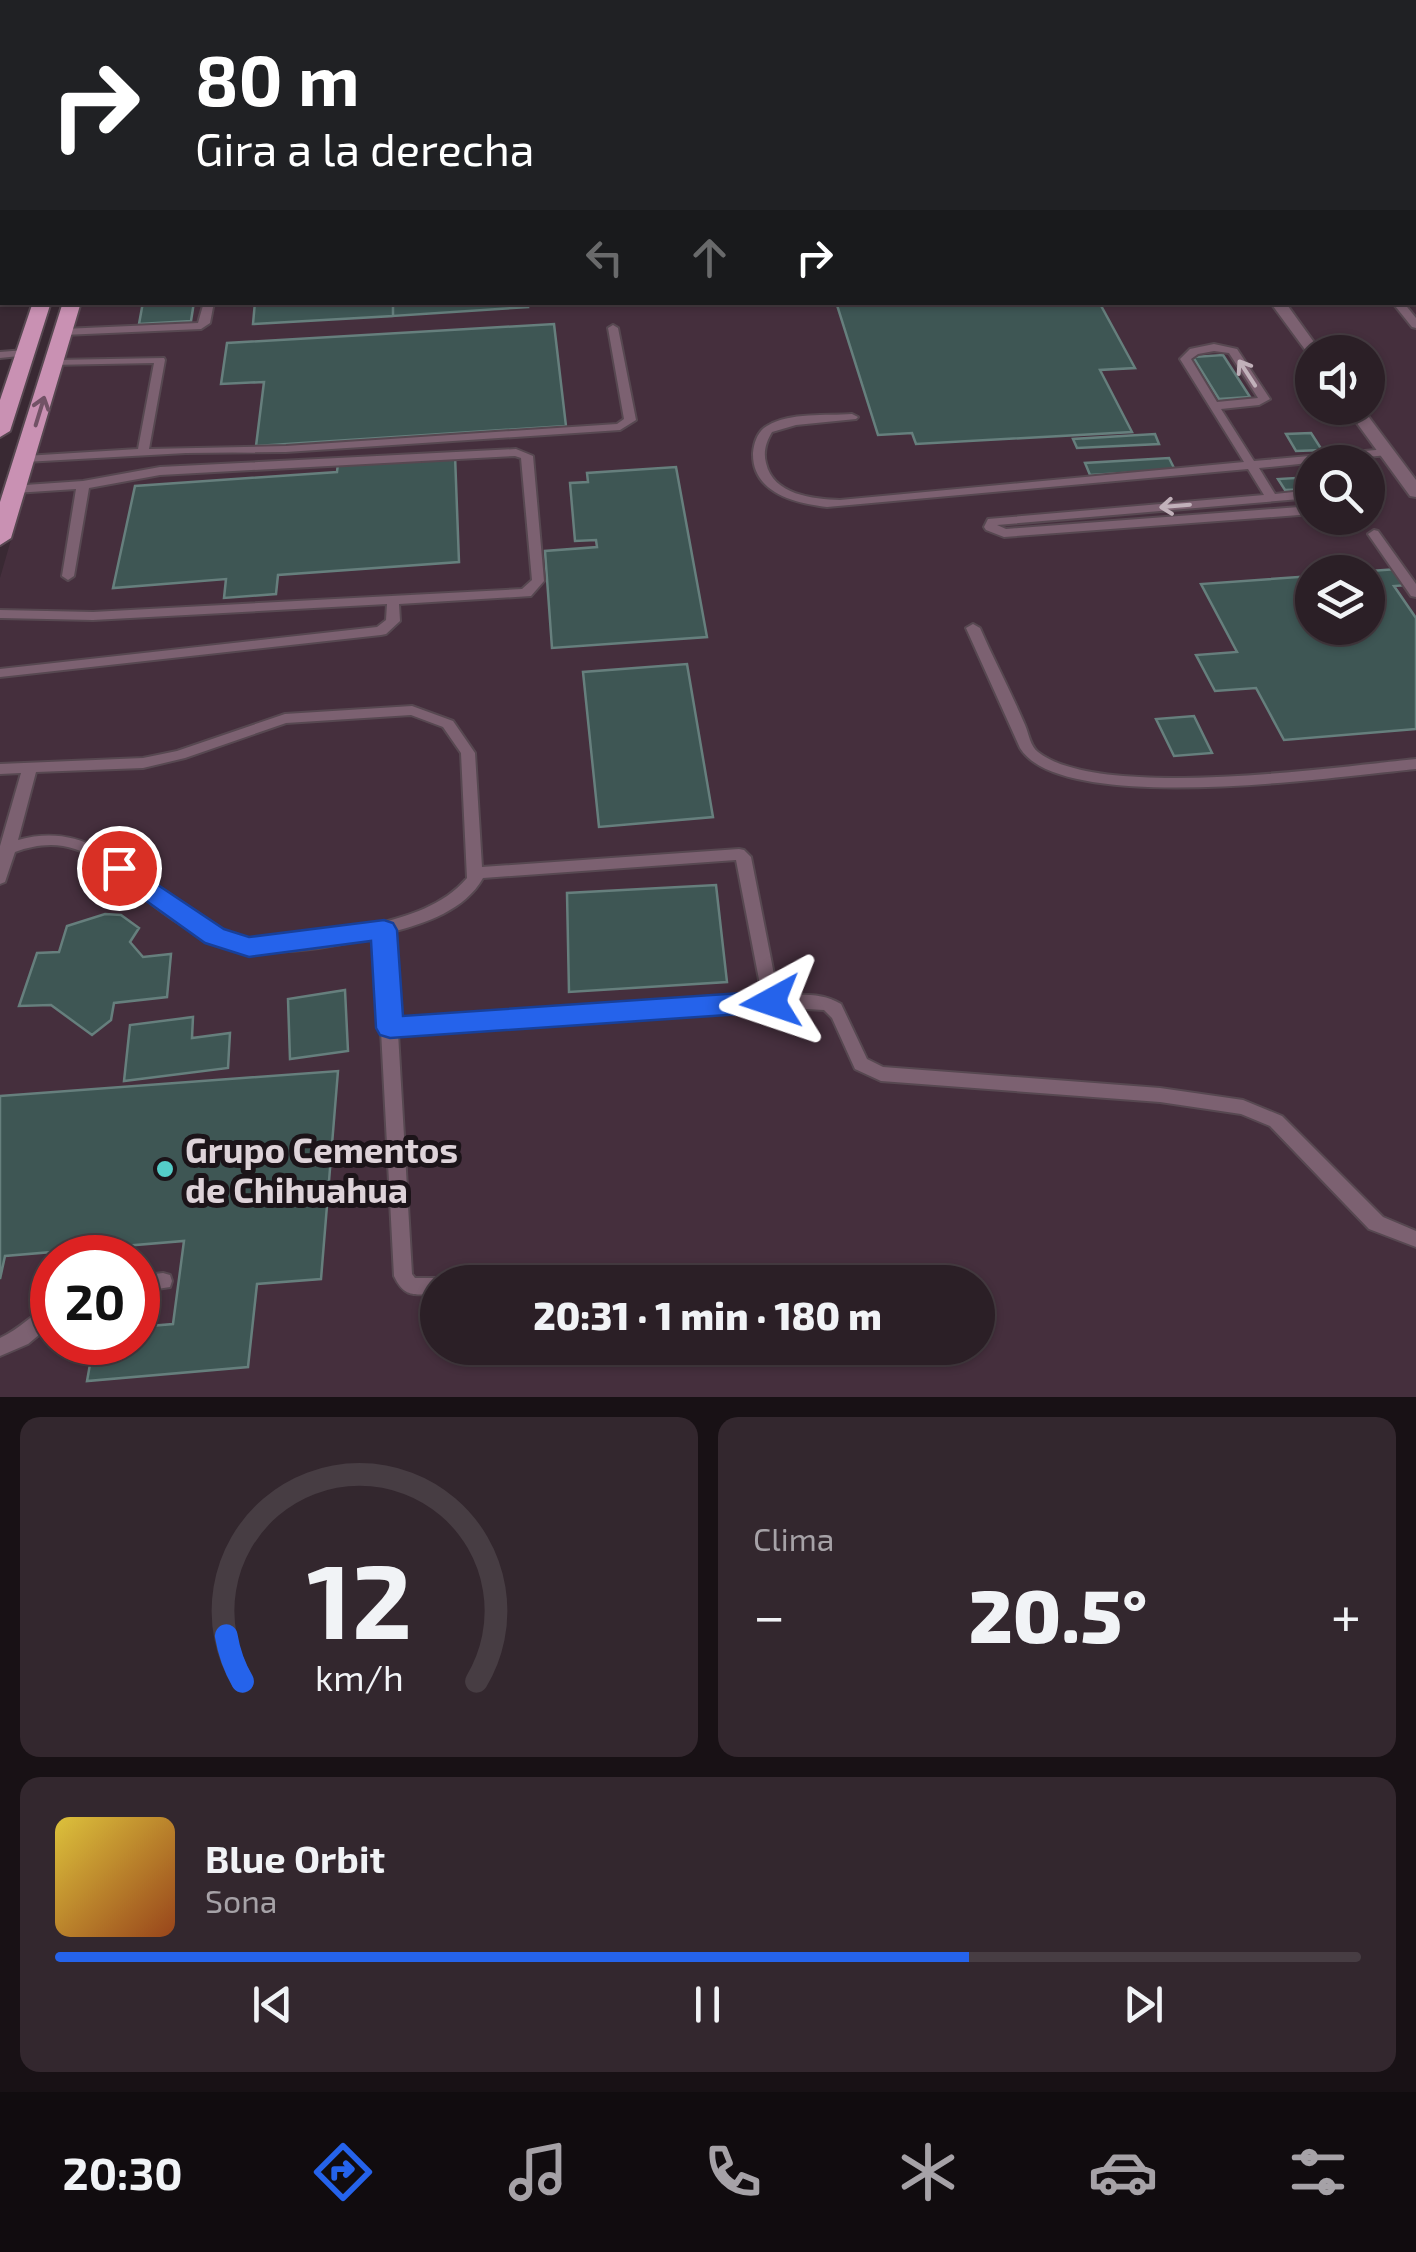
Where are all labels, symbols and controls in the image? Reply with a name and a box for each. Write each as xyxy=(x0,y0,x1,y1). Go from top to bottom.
text: 80 m xyxy=(195,36,360,120)
icon: right xyxy=(30,40,160,170)
text: Gira a la derecha xyxy=(195,121,534,175)
icon: left xyxy=(577,230,632,285)
icon: ahead xyxy=(682,230,737,285)
icon: right xyxy=(787,230,842,285)
map controls xyxy=(1295,335,1385,645)
button: sound xyxy=(1295,335,1385,425)
one-way arrow xyxy=(1236,359,1257,388)
one-way arrow xyxy=(32,396,50,427)
button: search xyxy=(1295,445,1385,535)
one-way arrow xyxy=(1159,497,1191,516)
button: layers xyxy=(1295,555,1385,645)
pin xyxy=(77,826,162,911)
icon: arrive xyxy=(92,841,147,896)
position arrow xyxy=(719,950,823,1054)
place label: Grupo Cementos de Chihuahua xyxy=(185,1128,458,1210)
marker: Grupo Cementos de Chihuahua xyxy=(154,1158,176,1180)
speed limit sign: 20 xyxy=(30,1235,160,1365)
text: 20:31 · 1 min · 180 m xyxy=(533,1292,882,1338)
text: Clima xyxy=(753,1519,834,1557)
text: 12 xyxy=(306,1535,412,1660)
text: 20.5° xyxy=(969,1568,1147,1658)
text: − xyxy=(753,1581,785,1647)
text: + xyxy=(1331,1581,1361,1647)
text: km/h xyxy=(315,1655,403,1698)
text: Blue Orbit xyxy=(205,1835,385,1881)
text: Sona xyxy=(205,1881,277,1919)
icon: previous xyxy=(245,1977,300,2032)
icon: pause xyxy=(680,1977,735,2032)
icon: next xyxy=(1116,1977,1171,2032)
icon: directions xyxy=(308,2137,378,2207)
icon: music xyxy=(503,2137,573,2207)
icon: phone xyxy=(698,2137,768,2207)
icon: climate xyxy=(893,2137,963,2207)
icon: car xyxy=(1088,2137,1158,2207)
icon: filters xyxy=(1283,2137,1353,2207)
text: 20:30 xyxy=(63,2145,183,2199)

